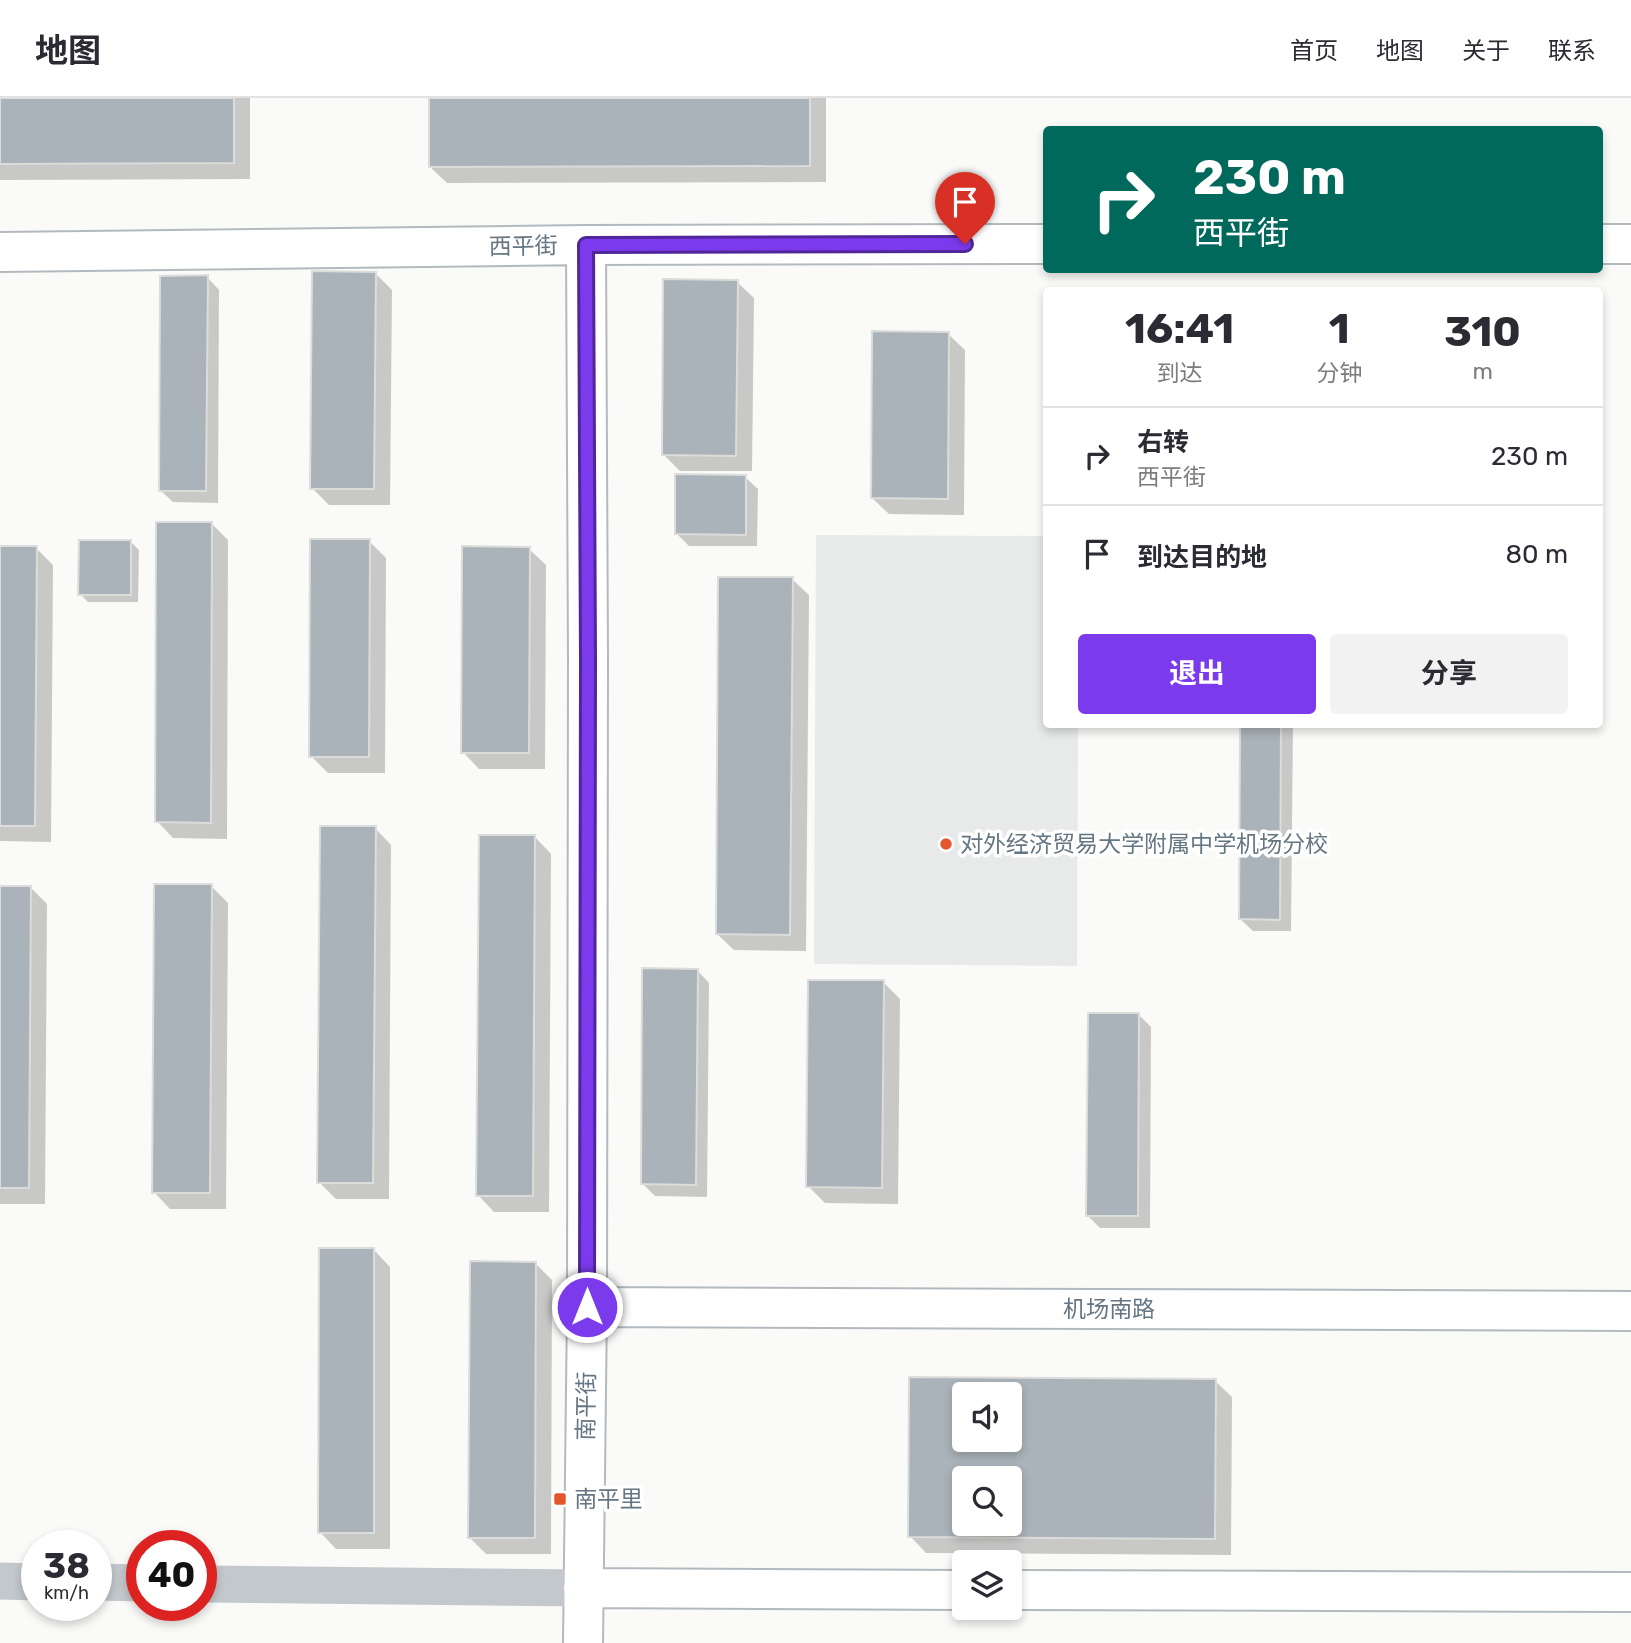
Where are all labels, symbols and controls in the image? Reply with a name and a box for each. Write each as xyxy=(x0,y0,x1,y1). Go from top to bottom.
text: 地图 xyxy=(35,31,101,70)
text: 首页 xyxy=(1290,37,1338,65)
text: 地图 xyxy=(1376,37,1424,65)
text: 关于 xyxy=(1462,37,1510,65)
text: 联系 xyxy=(1548,37,1596,65)
text: 230 m xyxy=(1193,148,1346,206)
icon: right xyxy=(1078,154,1169,245)
pin xyxy=(935,172,995,244)
icon: arrive xyxy=(946,183,984,221)
text: 西平街 xyxy=(1193,214,1289,252)
street label: 西平街 xyxy=(488,231,558,261)
text: 16:41 xyxy=(1125,304,1234,354)
text: 1 xyxy=(1329,304,1350,354)
text: 310 xyxy=(1444,307,1521,357)
text: m xyxy=(1472,357,1493,385)
text: 到达 xyxy=(1157,359,1203,387)
text: 分钟 xyxy=(1316,359,1362,387)
text: 右转 xyxy=(1137,427,1189,458)
icon: right xyxy=(1078,437,1116,475)
text: 230 m xyxy=(1491,441,1568,472)
text: 西平街 xyxy=(1137,463,1206,491)
icon: arrive xyxy=(1078,535,1116,573)
text: 80 m xyxy=(1505,539,1568,570)
text: 到达目的地 xyxy=(1137,542,1267,573)
button: 退出 xyxy=(1078,634,1316,714)
button: 分享 xyxy=(1330,634,1568,714)
place label: 对外经济贸易大学附属中学机场分校 xyxy=(960,830,1328,858)
marker: 对外经济贸易大学附属中学机场分校 xyxy=(938,836,954,852)
position arrow xyxy=(550,1270,624,1344)
street label: 机场南路 xyxy=(1063,1295,1155,1323)
street label: 南平街 xyxy=(571,1371,601,1441)
map controls xyxy=(952,1382,1022,1620)
button: sound xyxy=(952,1382,1022,1452)
button: search xyxy=(952,1466,1022,1536)
place label: 南平里 xyxy=(574,1485,643,1513)
marker: 南平里 xyxy=(552,1491,568,1507)
speed limit sign: 40 xyxy=(126,1530,217,1621)
text: 38 xyxy=(43,1545,90,1587)
button: layers xyxy=(952,1550,1022,1620)
text: km/h xyxy=(44,1582,89,1604)

